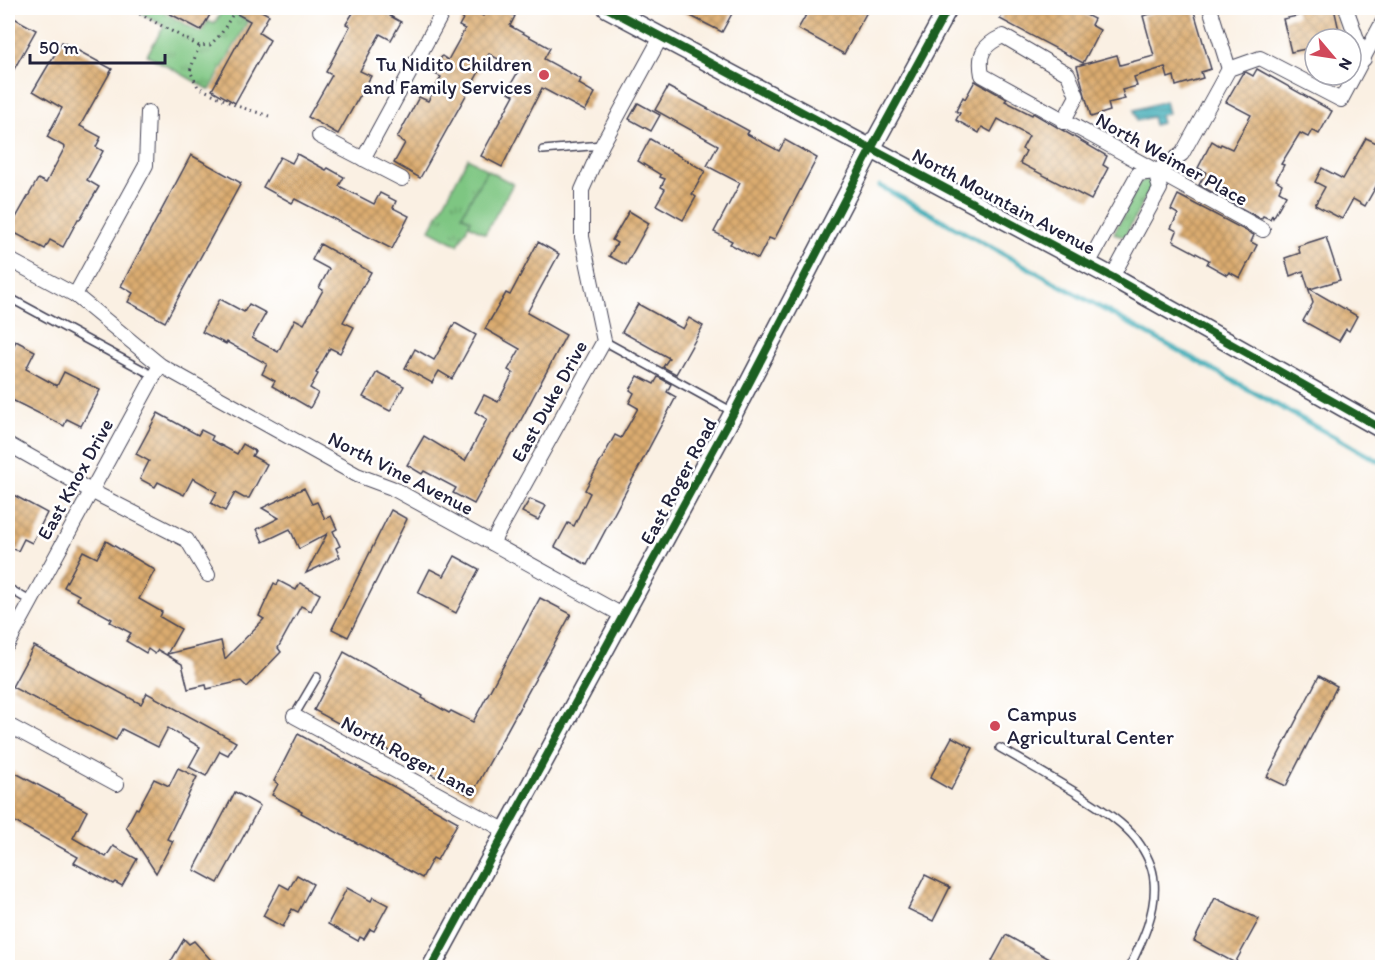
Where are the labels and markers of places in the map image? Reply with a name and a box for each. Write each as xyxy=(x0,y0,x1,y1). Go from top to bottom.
place label: Tu Nidito Children and Family Services xyxy=(363,52,532,99)
marker: Tu Nidito Children and Family Services xyxy=(537,68,551,82)
place label: Campus Agricultural Center xyxy=(1007,702,1174,749)
marker: Campus Agricultural Center xyxy=(988,719,1002,733)

